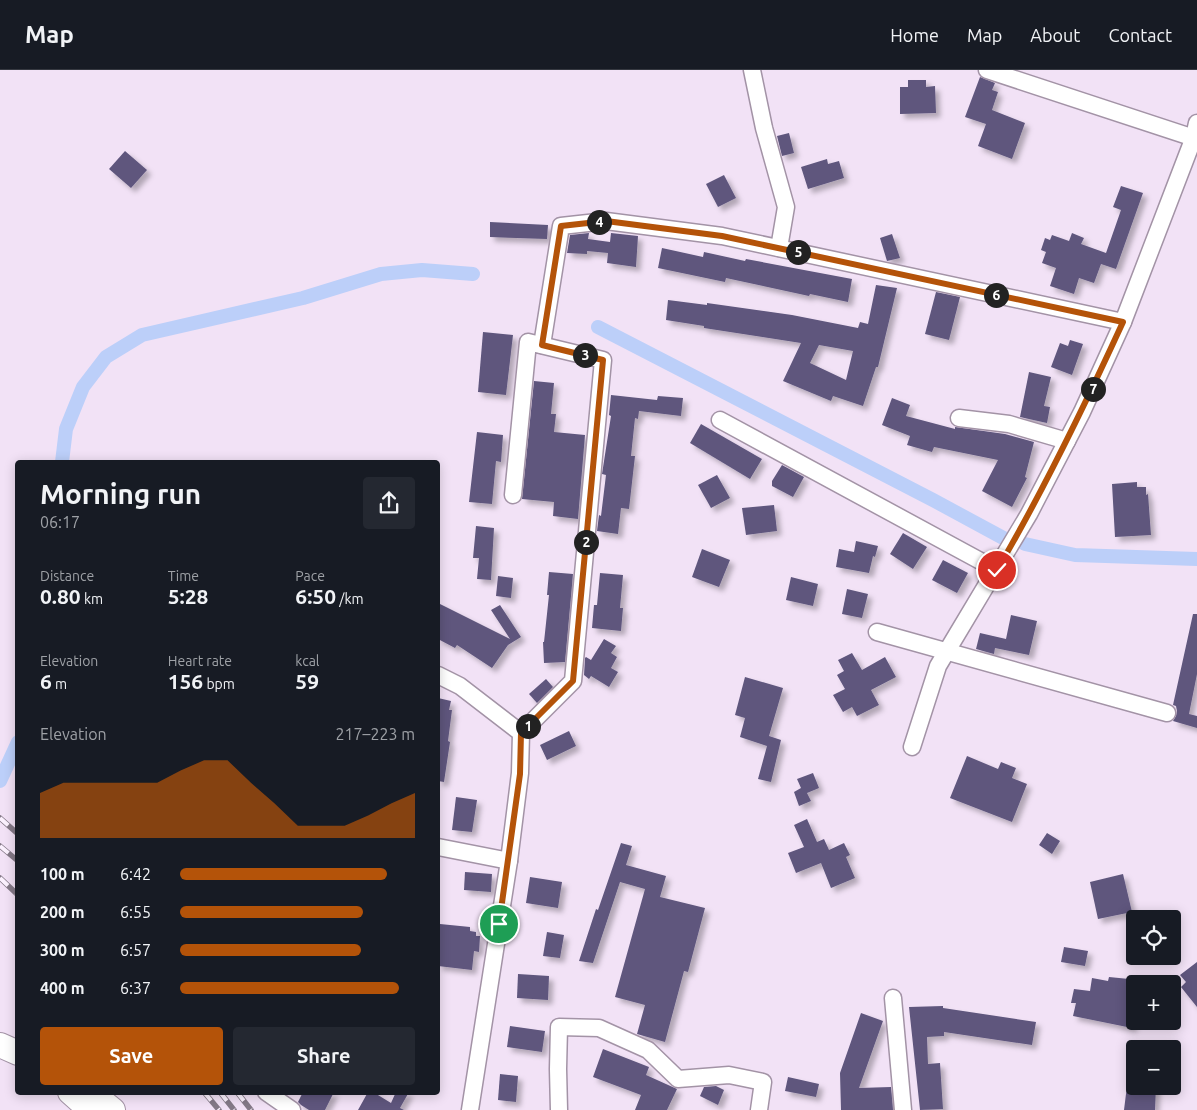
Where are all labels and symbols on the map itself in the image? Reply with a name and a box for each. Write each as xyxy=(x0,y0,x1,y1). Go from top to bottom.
pin: 4 xyxy=(586,210,612,234)
pin: 5 xyxy=(786,240,810,264)
pin: 6 xyxy=(984,282,1008,308)
pin: 3 xyxy=(572,342,598,368)
pin: 7 xyxy=(1080,376,1106,402)
pin: 2 xyxy=(574,530,598,554)
pin xyxy=(976,549,1018,591)
pin: 1 xyxy=(516,714,540,738)
pin xyxy=(478,903,520,945)

